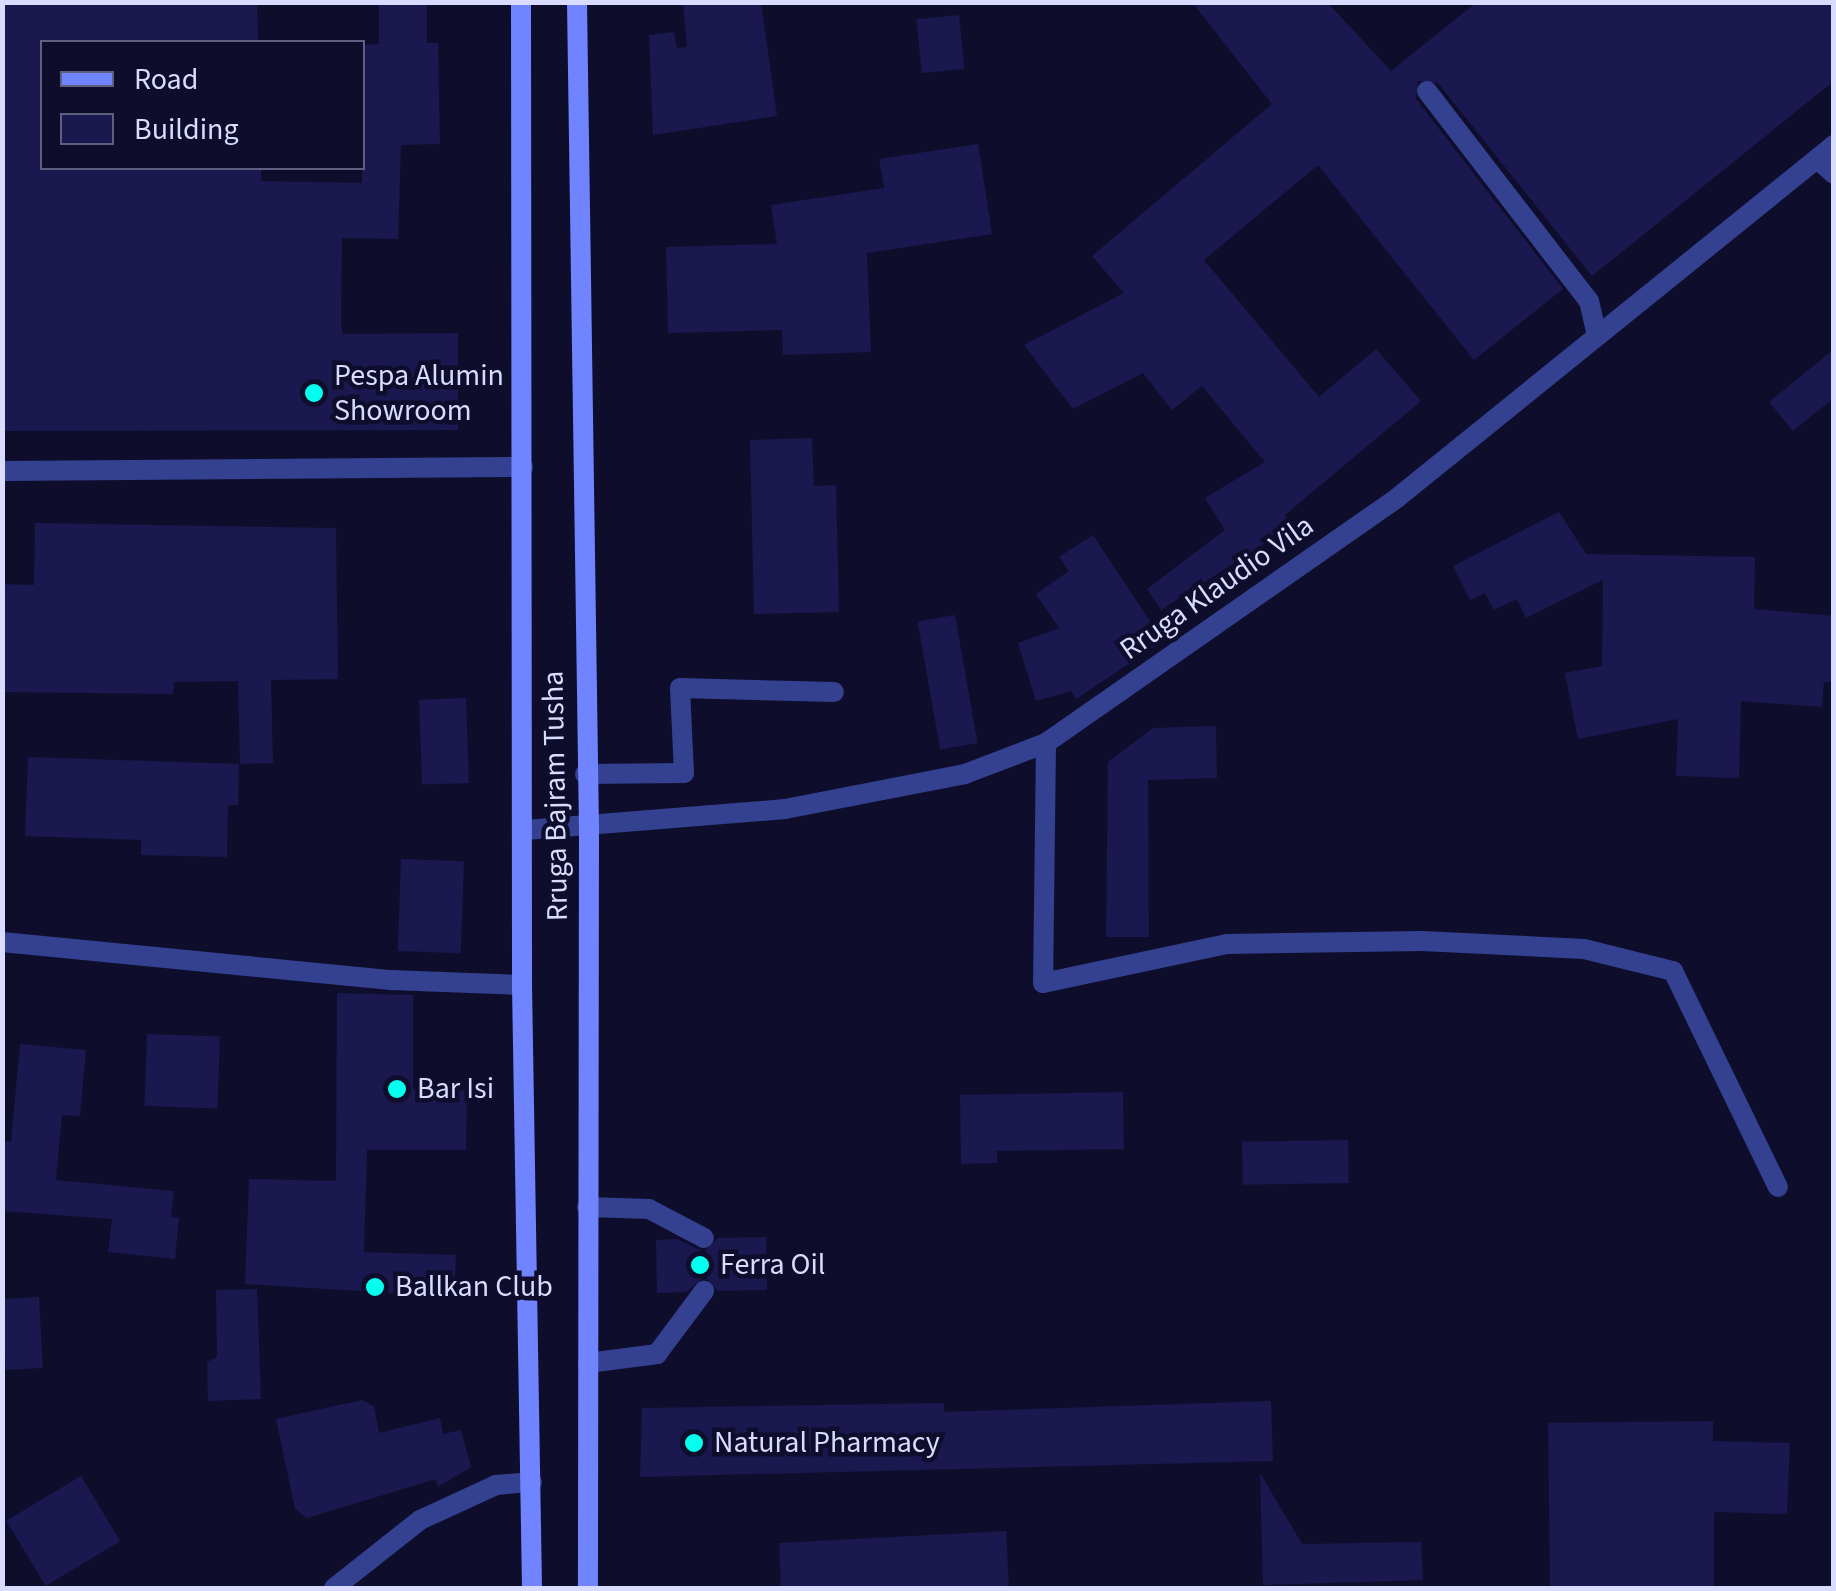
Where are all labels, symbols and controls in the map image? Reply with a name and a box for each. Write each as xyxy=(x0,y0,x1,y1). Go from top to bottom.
legend xyxy=(40,40,365,170)
text: Road xyxy=(134,58,198,101)
text: Building xyxy=(134,108,239,151)
place label: Pespa Alumin Showroom xyxy=(334,358,504,428)
marker: Pespa Alumin Showroom xyxy=(303,382,325,404)
street label: Rruga Klaudio Vila xyxy=(1113,508,1321,668)
street label: Rruga Bajram Tusha xyxy=(536,670,576,922)
place label: Bar Isi xyxy=(417,1071,494,1107)
marker: Bar Isi xyxy=(386,1078,408,1100)
place label: Ferra Oil xyxy=(720,1247,825,1283)
marker: Ferra Oil xyxy=(689,1254,711,1276)
place label: Ballkan Club xyxy=(395,1269,553,1305)
marker: Ballkan Club xyxy=(364,1276,386,1298)
place label: Natural Pharmacy xyxy=(714,1425,940,1461)
marker: Natural Pharmacy xyxy=(683,1432,705,1454)

